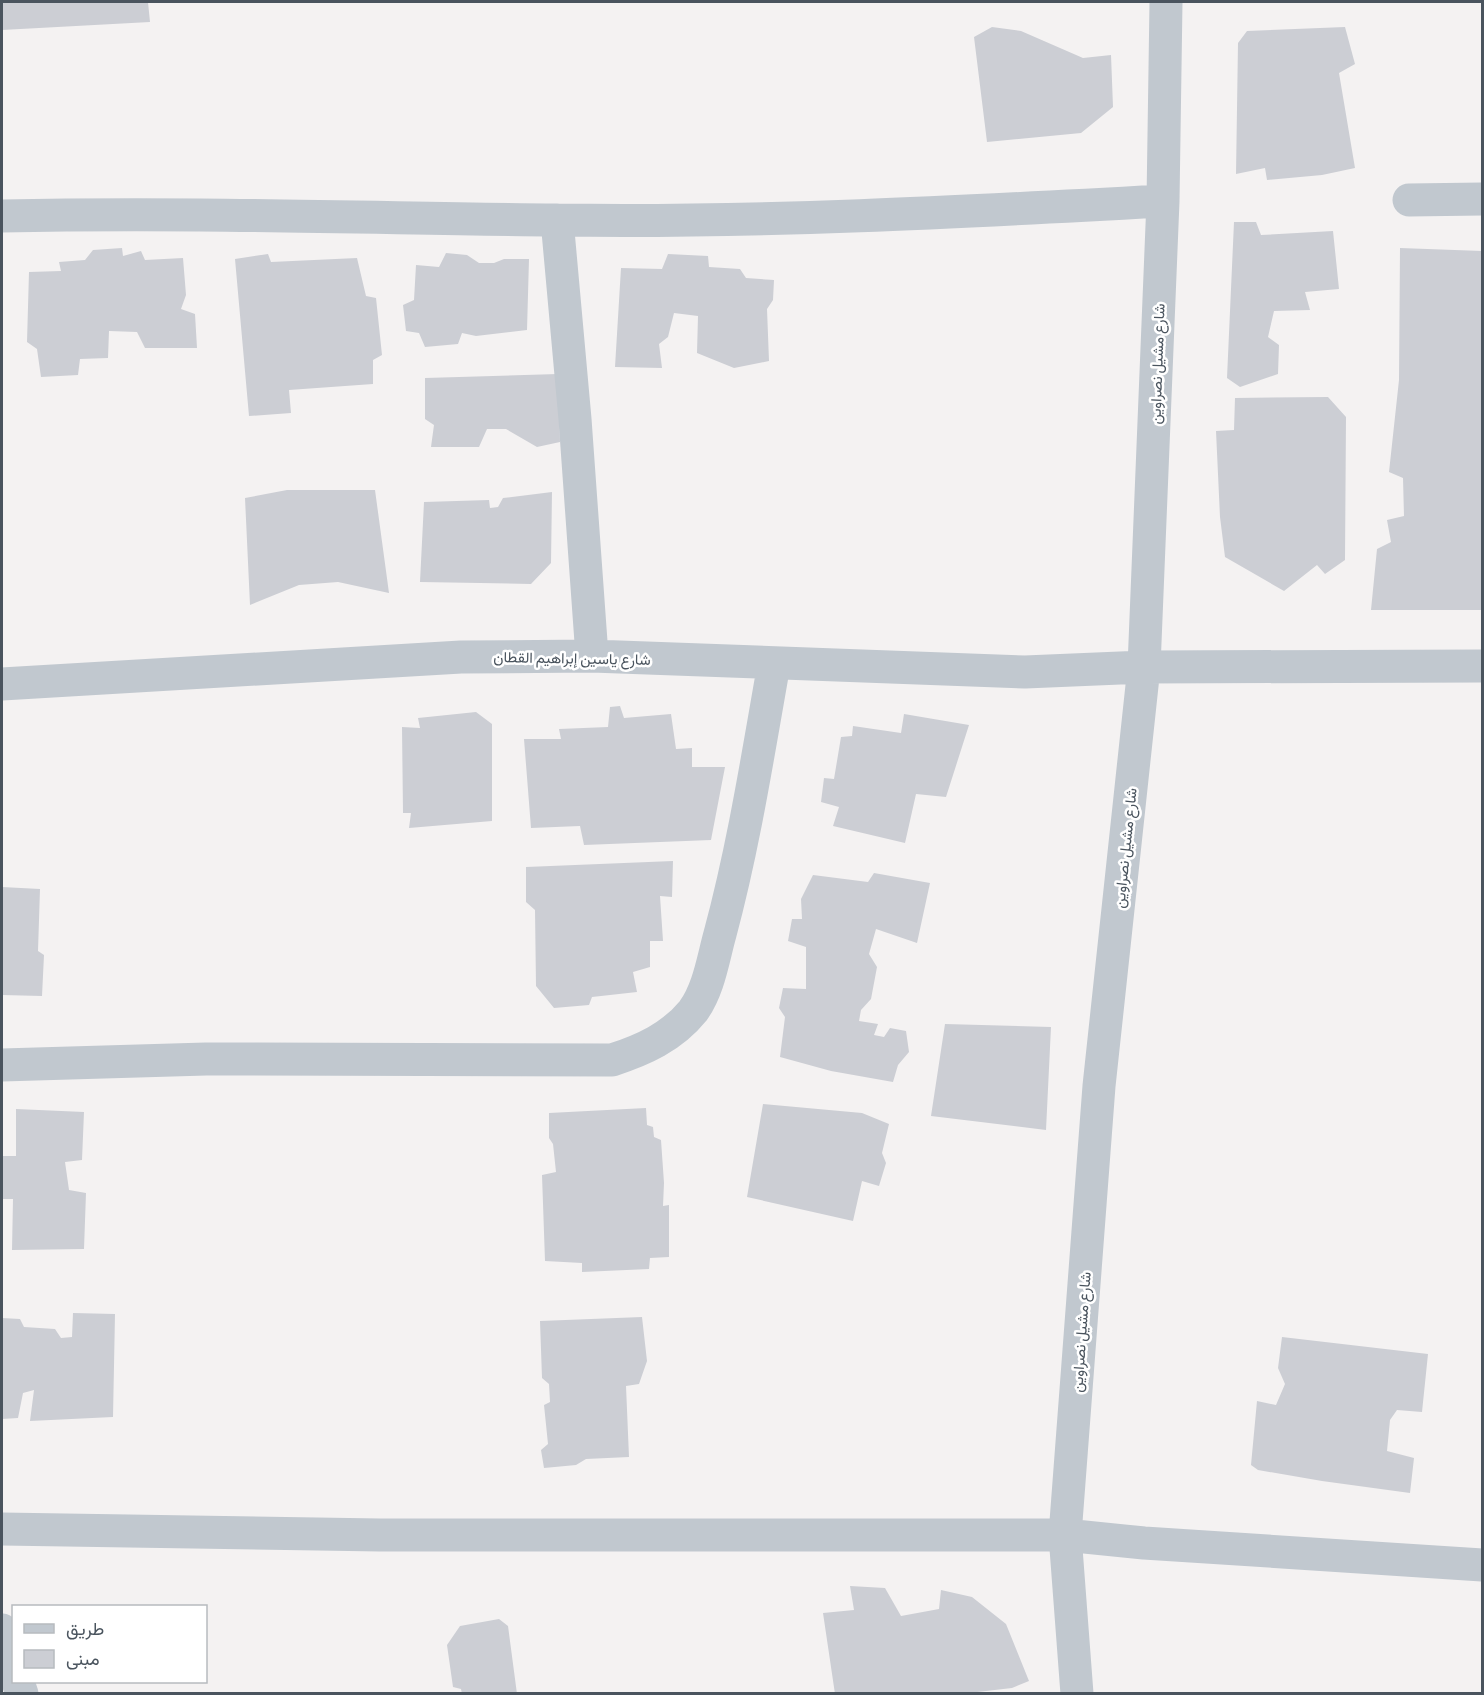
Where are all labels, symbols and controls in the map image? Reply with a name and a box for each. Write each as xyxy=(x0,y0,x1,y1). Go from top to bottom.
street label: شارع مشيل نصراوين xyxy=(1144,303,1171,425)
street label: شارع ياسين إبراهيم القطان xyxy=(493,646,651,671)
street label: شارع مشيل نصراوين xyxy=(1108,787,1143,909)
street label: شارع مشيل نصراوين xyxy=(1066,1271,1097,1393)
legend xyxy=(12,1605,207,1683)
text: طريق xyxy=(66,1616,104,1640)
text: مبنى xyxy=(66,1646,100,1670)

